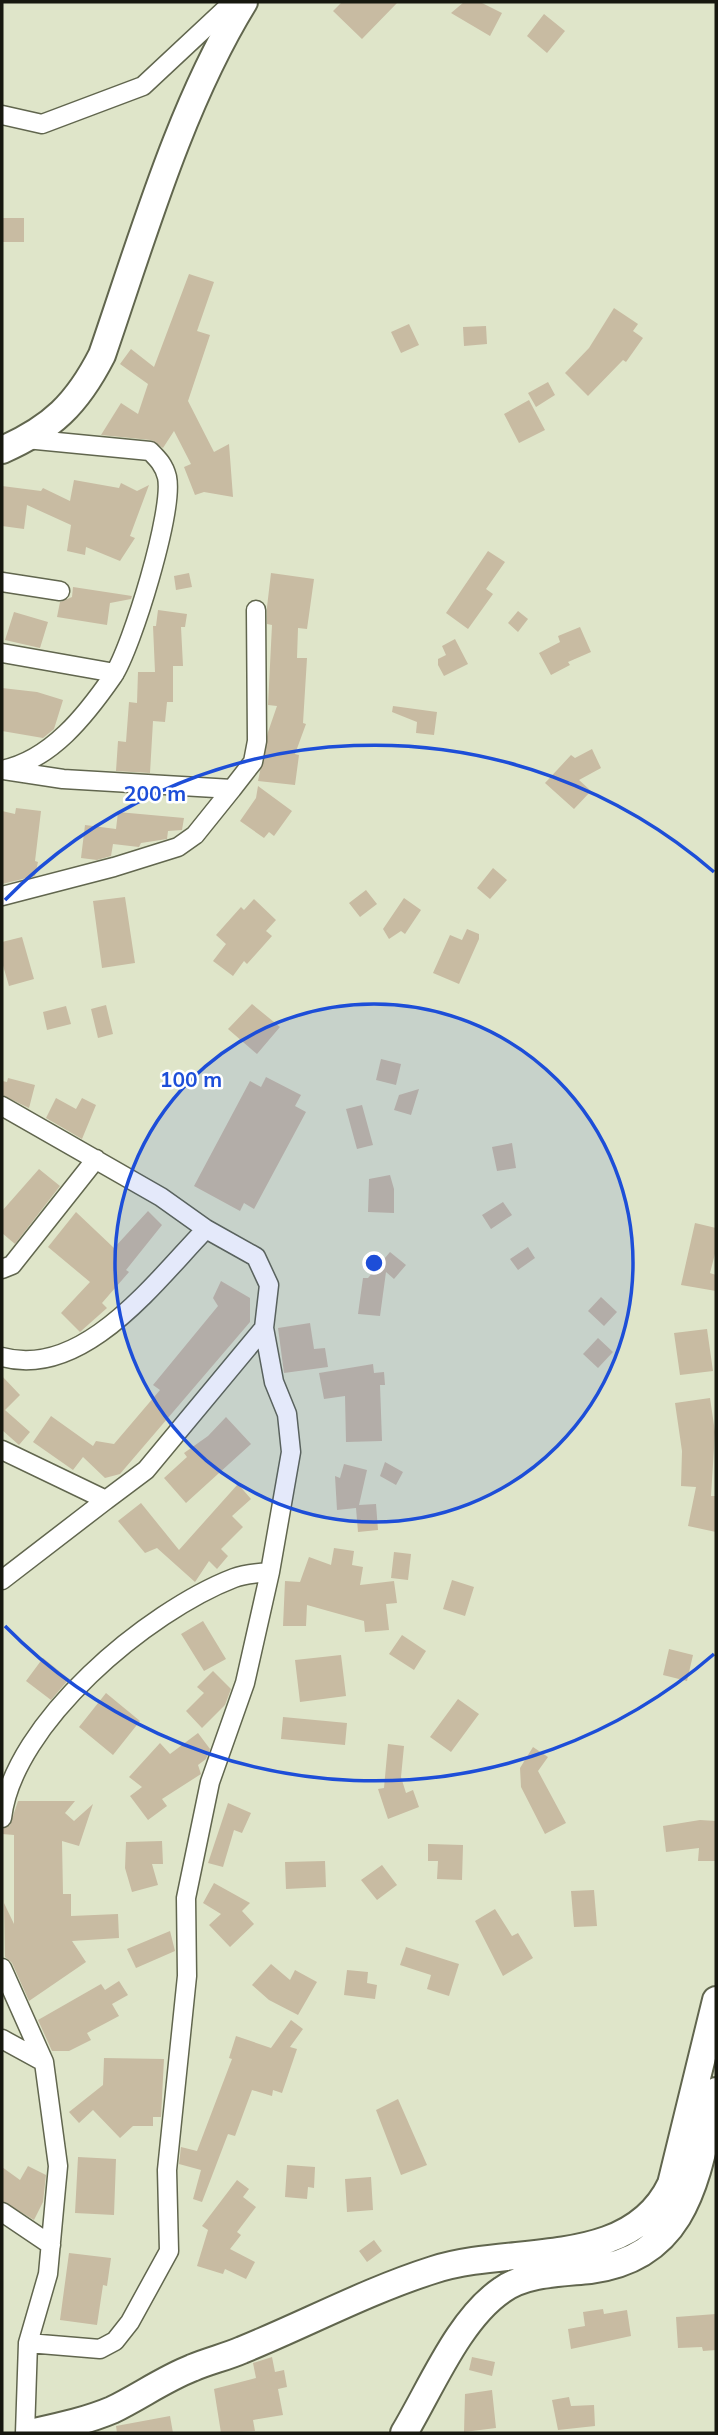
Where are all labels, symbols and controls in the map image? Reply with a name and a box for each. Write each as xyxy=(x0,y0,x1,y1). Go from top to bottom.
text: 200 m xyxy=(124,780,186,806)
text: 100 m xyxy=(160,1066,222,1092)
centre of rings xyxy=(362,1251,386,1275)

